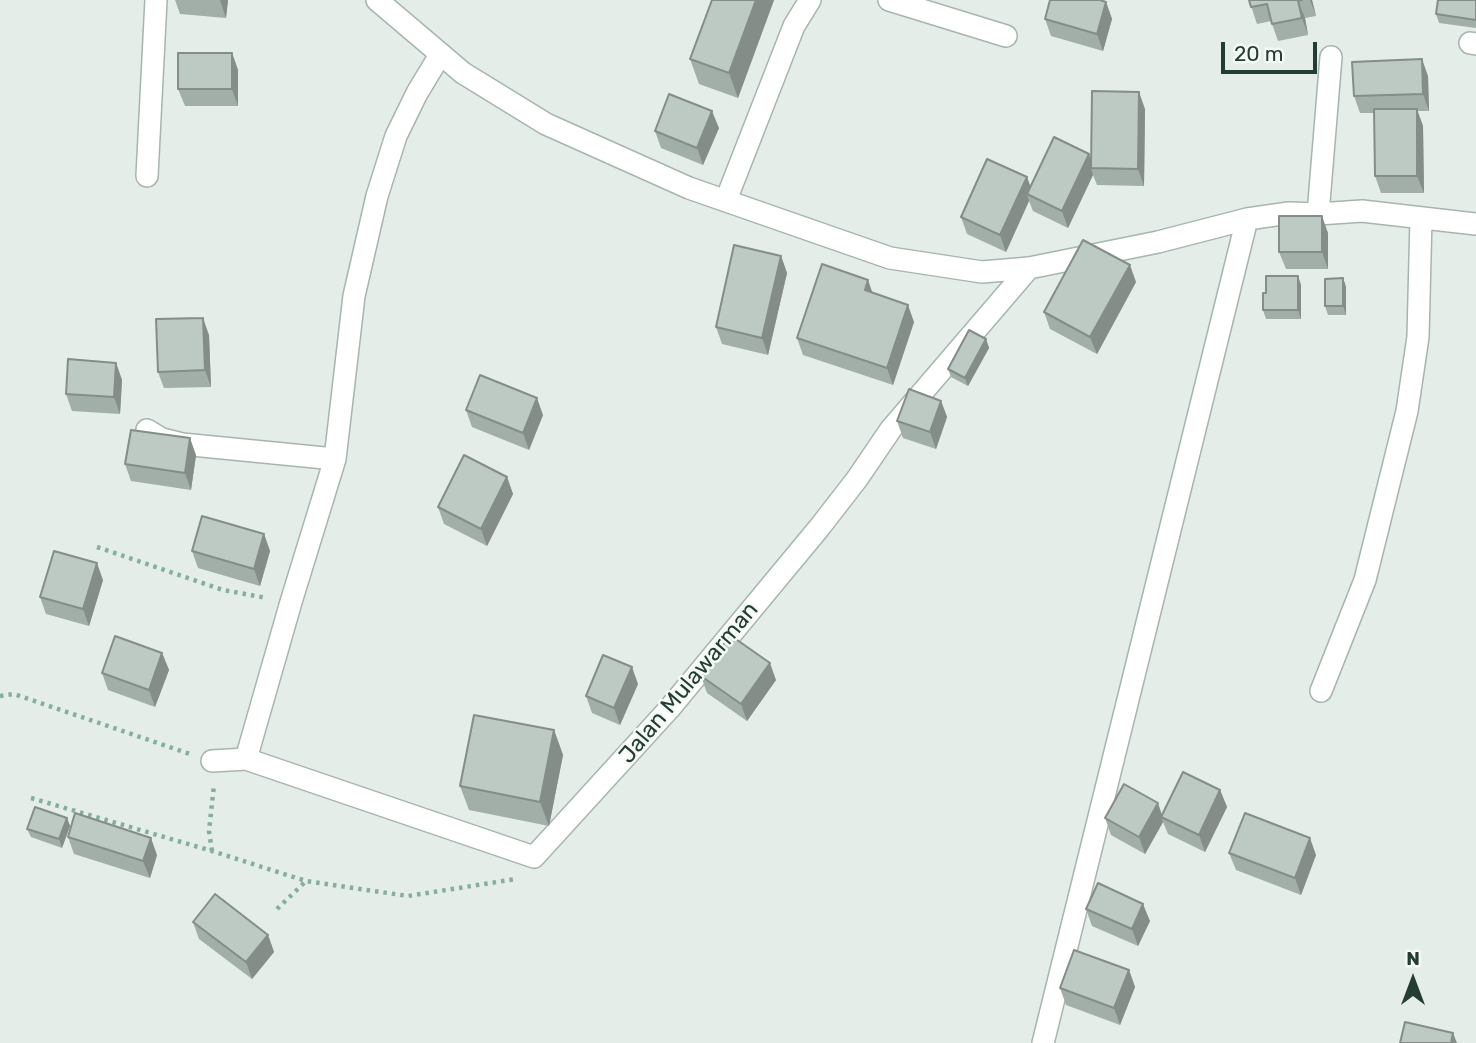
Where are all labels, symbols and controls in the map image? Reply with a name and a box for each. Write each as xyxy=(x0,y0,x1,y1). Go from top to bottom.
scale bar xyxy=(1224,28,1320,72)
text: 20 m xyxy=(1234,41,1283,66)
street label: Jalan Mulawarman xyxy=(614,597,764,769)
north arrow xyxy=(1378,945,1448,1015)
text: N xyxy=(1406,947,1420,970)

